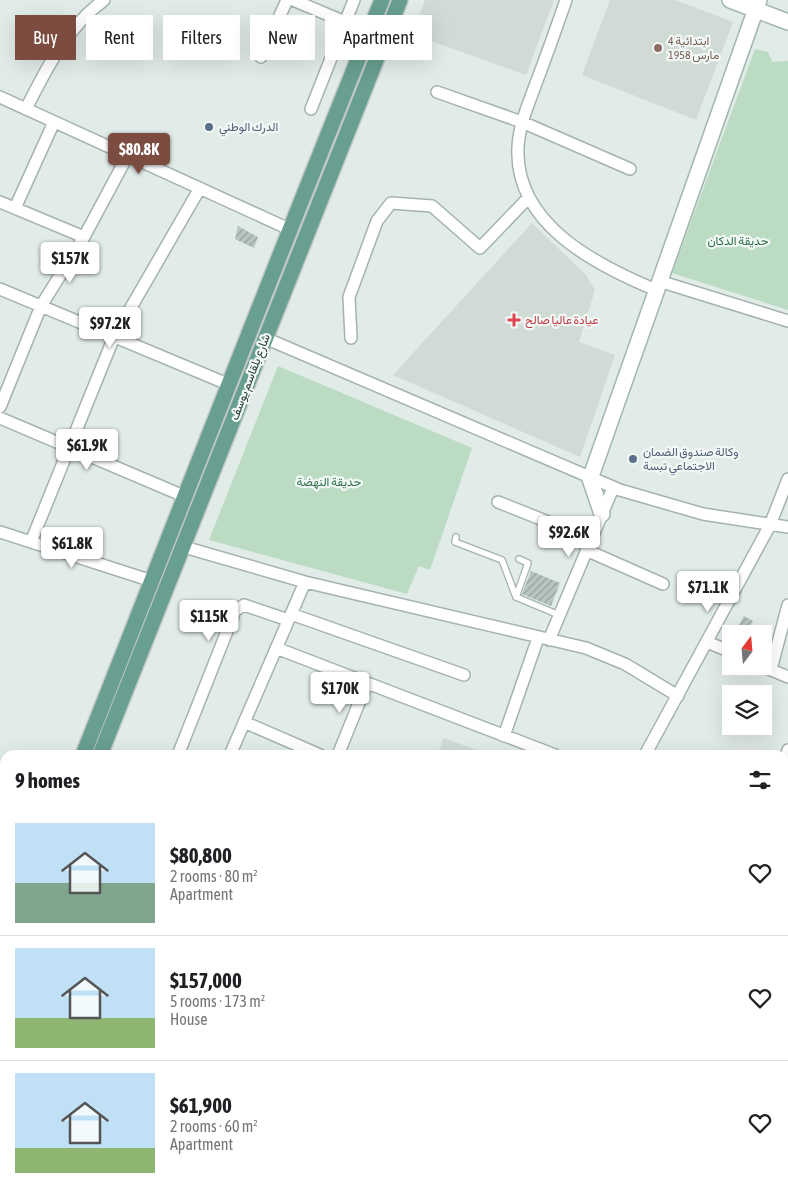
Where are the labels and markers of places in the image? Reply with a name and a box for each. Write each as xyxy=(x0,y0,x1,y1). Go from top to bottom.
place label: ابتدائية 4 مارس 1958 xyxy=(668,34,719,63)
marker: ابتدائية 4 مارس 1958 xyxy=(652,42,664,54)
place label: الدرك الوطني xyxy=(219,120,278,137)
marker: الدرك الوطني xyxy=(203,121,215,133)
pin: $80.8K xyxy=(98,132,180,175)
pin: $157K xyxy=(35,242,105,284)
pin: $97.2K xyxy=(69,306,151,349)
marker: عيادة عاليا صالح xyxy=(507,313,521,327)
place label: عيادة عاليا صالح xyxy=(525,313,599,329)
pin: $61.9K xyxy=(46,428,128,471)
place label: وكالة صندوق الضمان الاجتماعي تبسة xyxy=(643,445,739,476)
marker: وكالة صندوق الضمان الاجتماعي تبسة xyxy=(627,453,639,465)
pin: $92.6K xyxy=(528,516,610,558)
pin: $61.8K xyxy=(31,526,113,569)
pin: $71.1K xyxy=(667,570,749,613)
pin: $115K xyxy=(174,600,244,642)
pin: $170K xyxy=(305,672,375,714)

